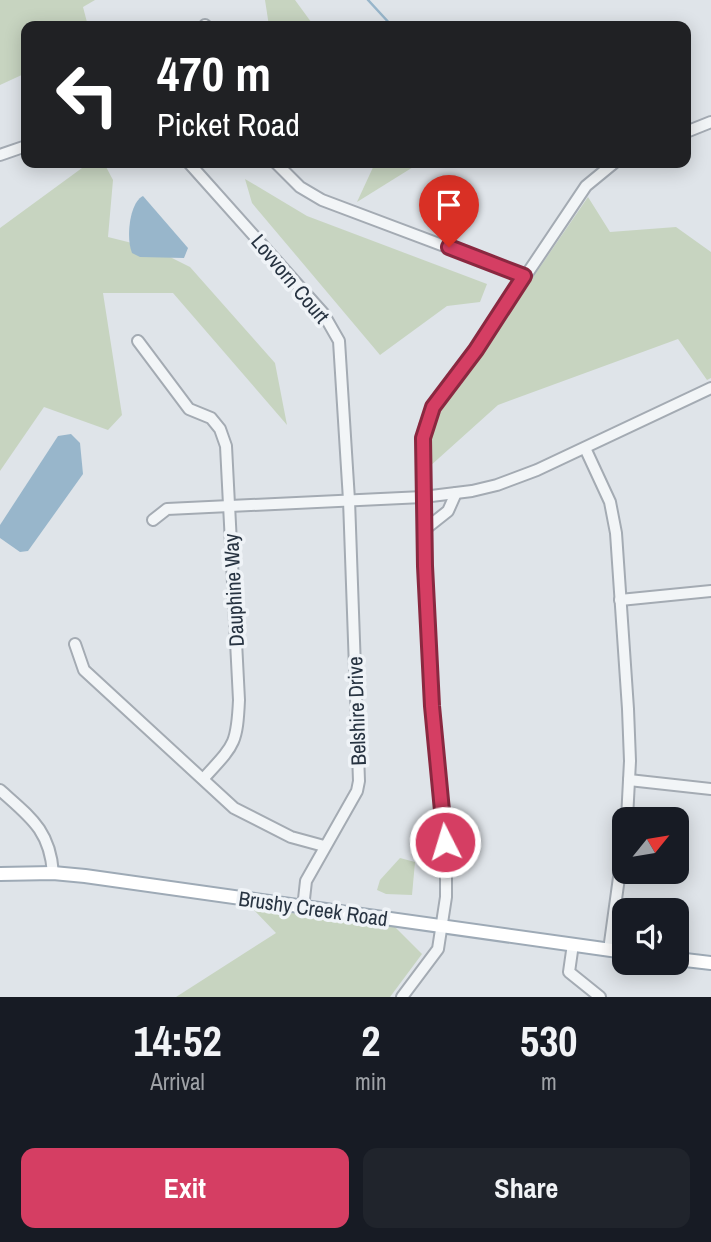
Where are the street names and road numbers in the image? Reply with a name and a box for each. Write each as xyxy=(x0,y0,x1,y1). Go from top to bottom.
street label: Lovvorn Court xyxy=(245,228,336,330)
street label: Dauphine Way xyxy=(216,532,251,647)
street label: Belshire Drive xyxy=(340,656,373,766)
street label: Brushy Creek Road xyxy=(237,884,389,933)

